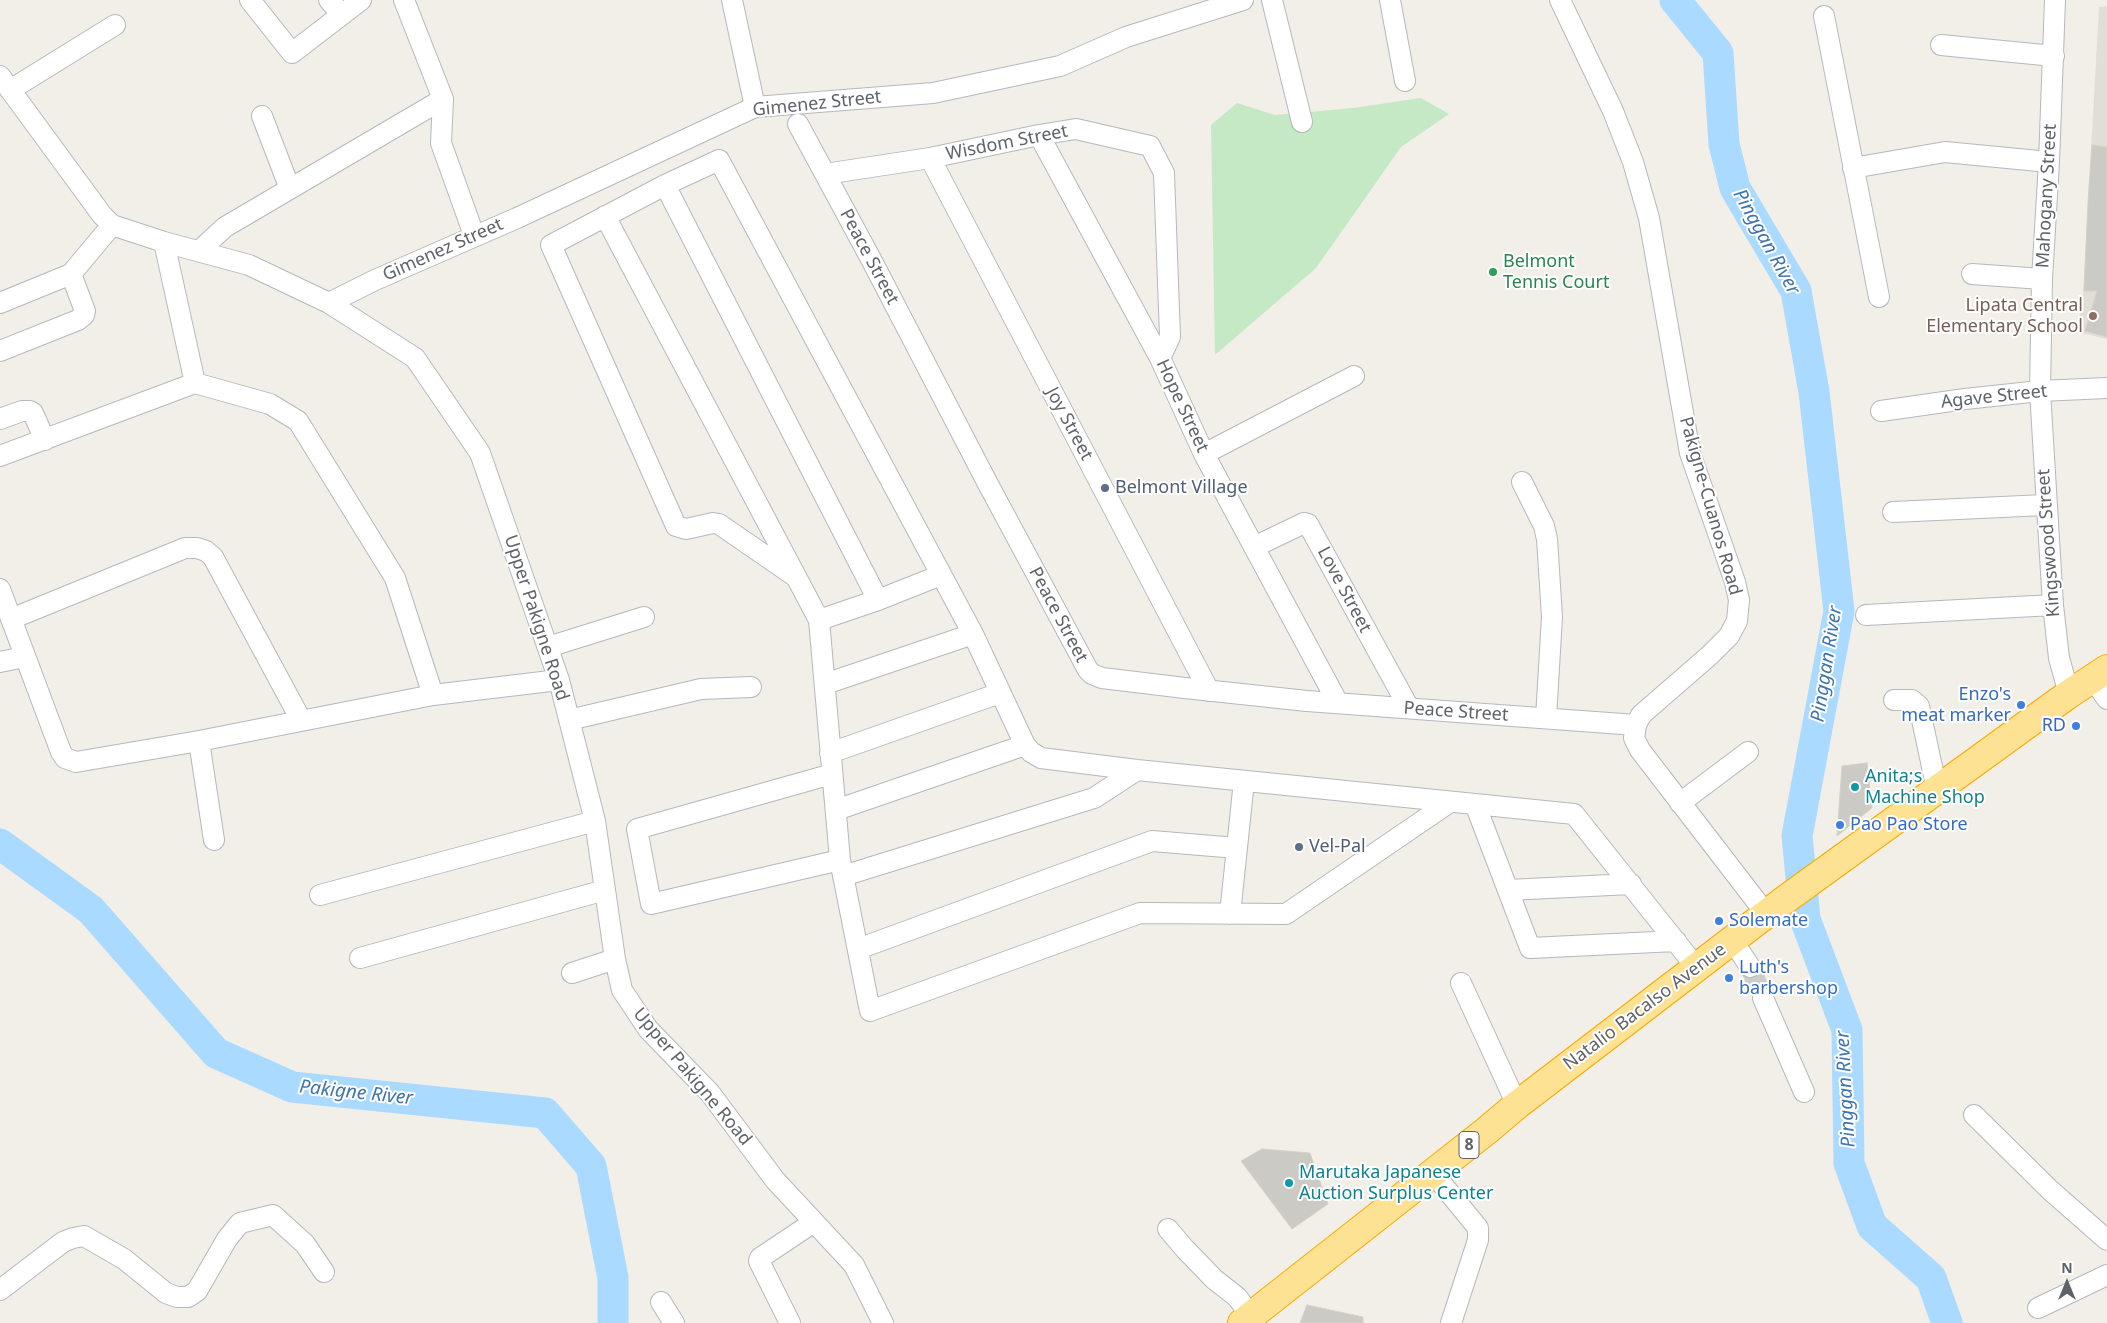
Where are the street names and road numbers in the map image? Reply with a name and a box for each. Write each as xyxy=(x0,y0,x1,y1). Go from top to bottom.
street label: Gimenez Street xyxy=(752,87,882,121)
street label: Wisdom Street xyxy=(944,121,1070,165)
street label: Mahogany Street xyxy=(2032,123,2062,269)
street label: Peace Street xyxy=(835,206,903,308)
street label: Gimenez Street xyxy=(380,214,506,286)
street label: Hope Street xyxy=(1151,356,1213,456)
street label: Agave Street xyxy=(1940,381,2048,413)
street label: Joy Street xyxy=(1041,384,1097,464)
street label: Pakigne-Cuanos Road xyxy=(1674,414,1746,598)
street label: Kingswood Street xyxy=(2033,468,2065,618)
street label: Upper Pakigne Road xyxy=(499,532,573,704)
street label: Love Street xyxy=(1312,543,1376,637)
street label: Peace Street xyxy=(1024,564,1092,666)
street label: Peace Street xyxy=(1403,698,1509,726)
street label: Natalio Bacalso Avenue xyxy=(1560,939,1730,1075)
street label: Upper Pakigne Road xyxy=(628,1004,756,1150)
road number: 8 xyxy=(1459,1132,1479,1158)

